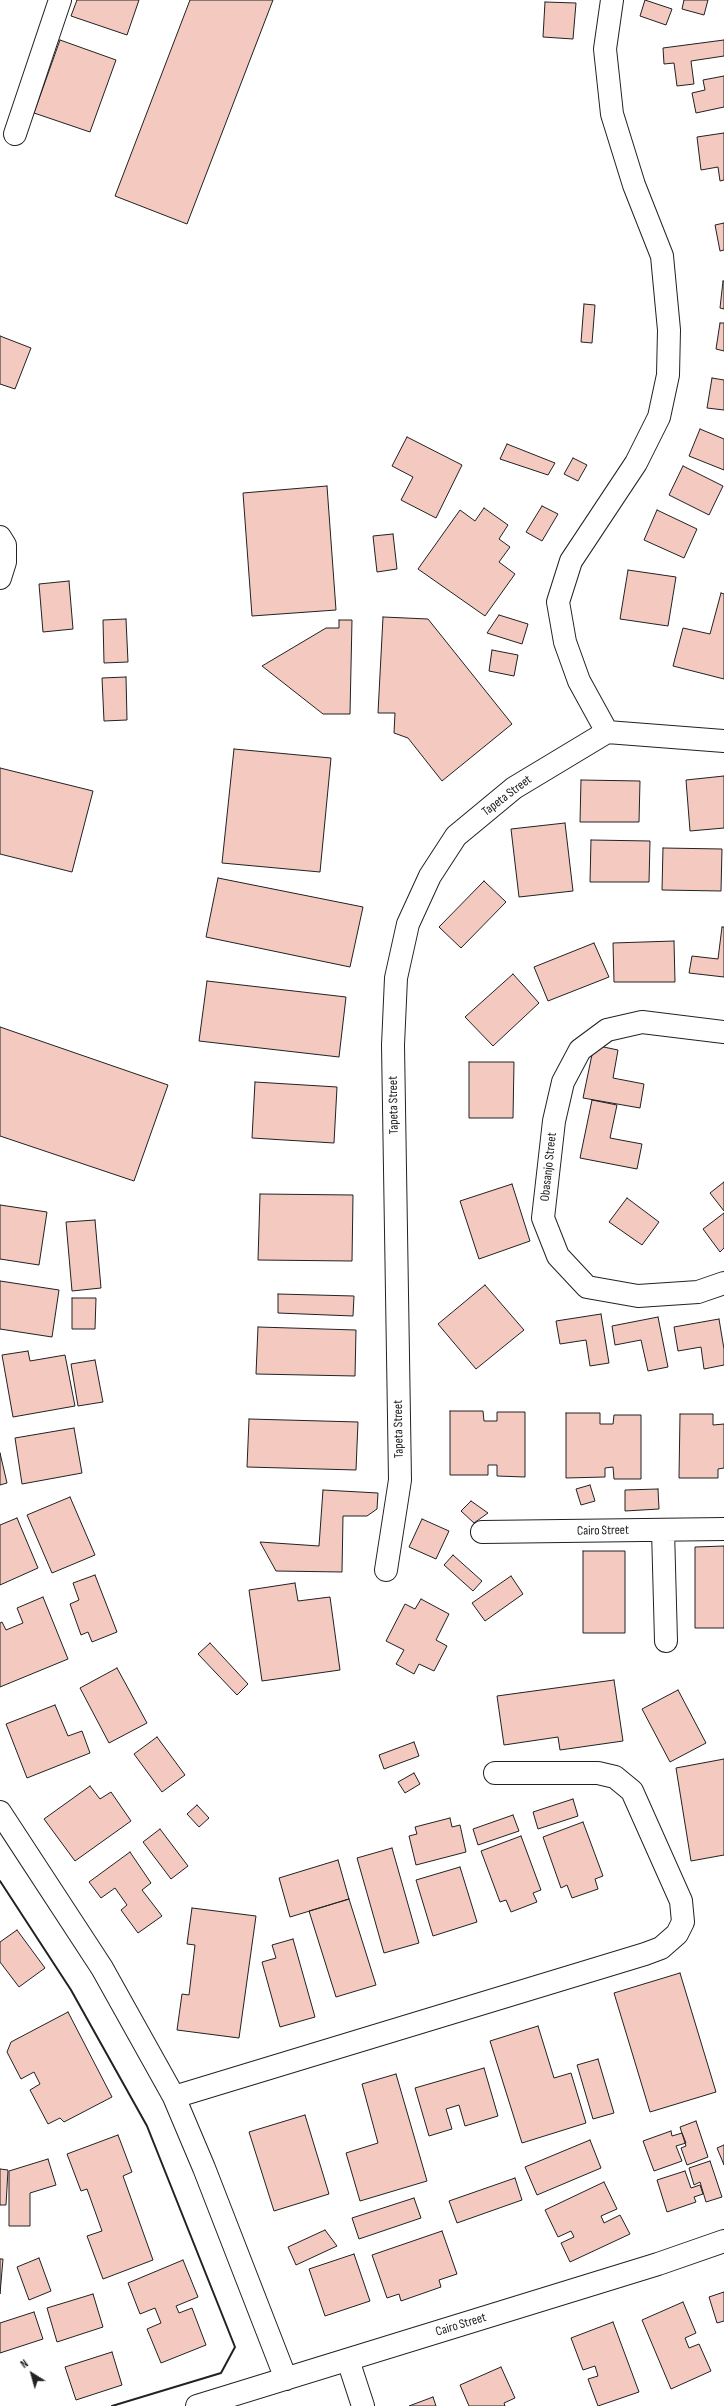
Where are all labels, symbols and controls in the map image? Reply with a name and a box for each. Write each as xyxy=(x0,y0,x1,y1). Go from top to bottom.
street label: Tapeta Street xyxy=(479,772,535,820)
street label: Tapeta Street xyxy=(386,1076,402,1134)
street label: Obasanjo Street xyxy=(538,1132,560,1202)
street label: Tapeta Street xyxy=(391,1400,407,1458)
street label: Cairo Street xyxy=(577,1523,629,1539)
street label: Cairo Street xyxy=(434,2310,488,2340)
north arrow xyxy=(12,2354,52,2394)
text: N xyxy=(18,2357,31,2371)

